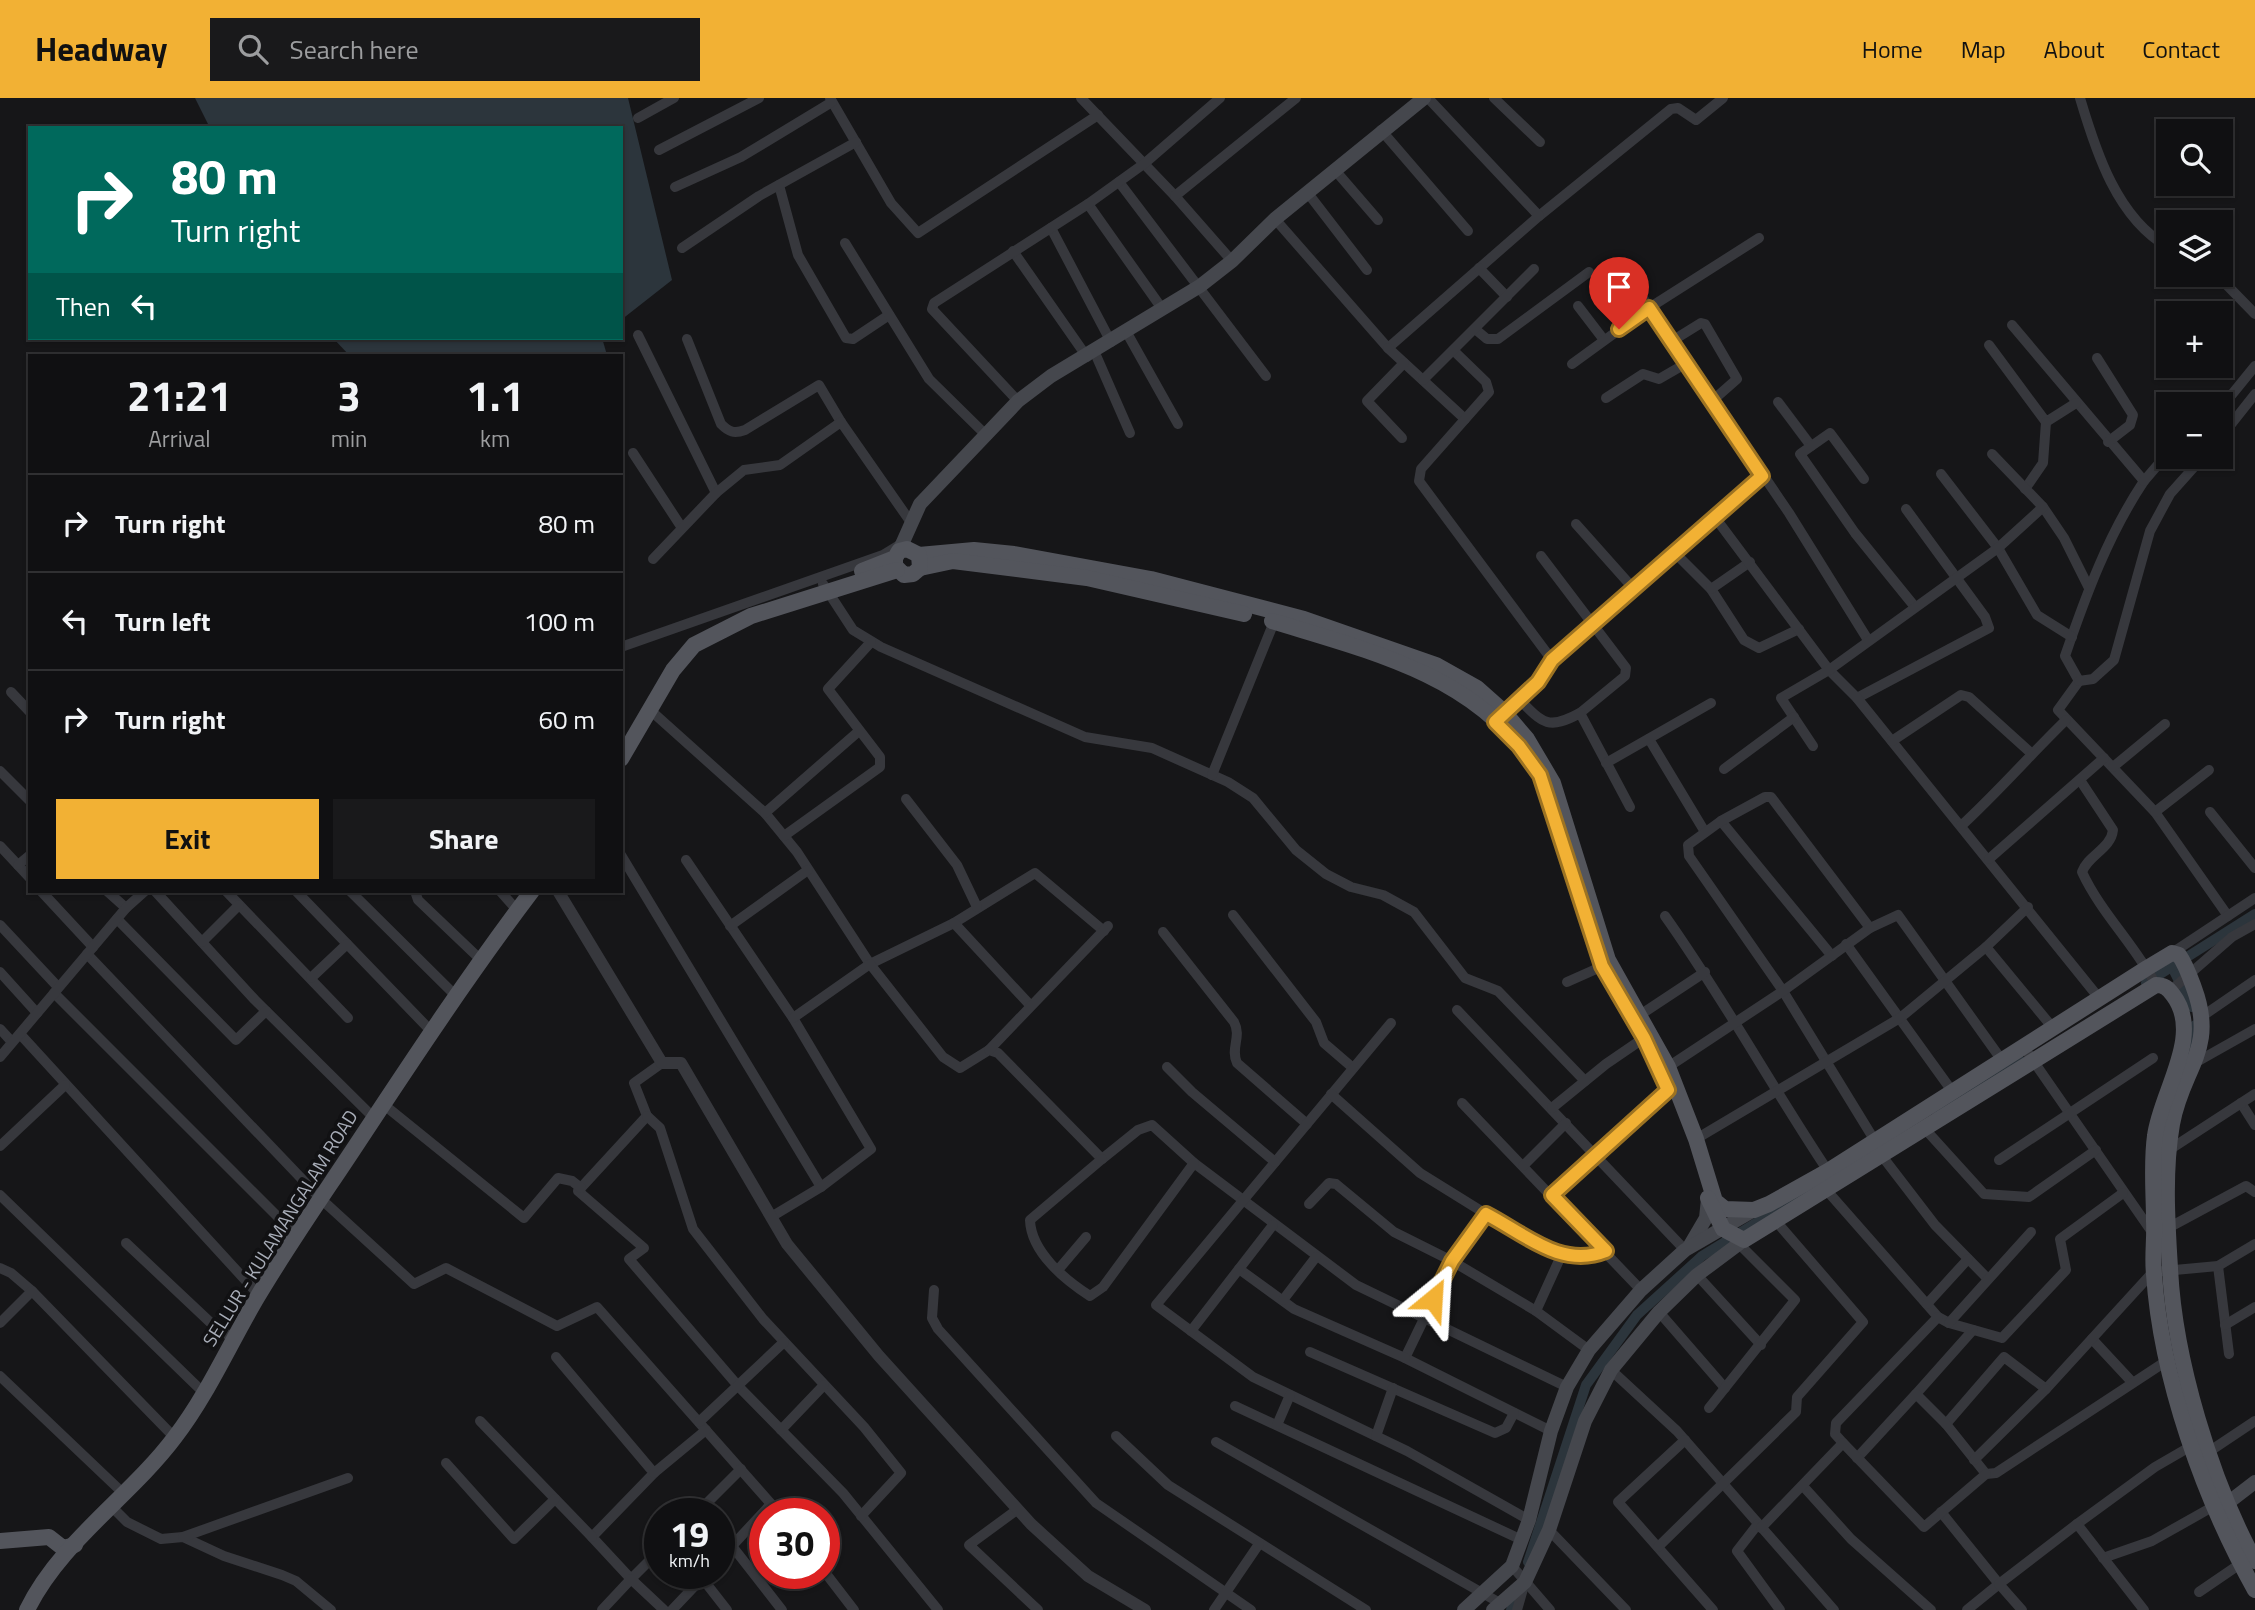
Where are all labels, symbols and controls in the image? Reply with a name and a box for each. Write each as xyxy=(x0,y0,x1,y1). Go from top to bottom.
search box xyxy=(210,18,700,81)
text: Headway xyxy=(35,24,168,74)
icon: search xyxy=(234,30,272,68)
text: Search here xyxy=(290,30,419,69)
text: Home xyxy=(1862,31,1923,67)
text: Map xyxy=(1961,31,2006,67)
text: About xyxy=(2044,31,2104,67)
text: Contact xyxy=(2142,31,2220,67)
map controls xyxy=(2156,119,2233,469)
button: search xyxy=(2156,119,2233,196)
text: 80 m xyxy=(171,138,278,213)
icon: right xyxy=(56,154,147,245)
text: Turn right xyxy=(171,206,300,254)
button: layers xyxy=(2156,210,2233,287)
pin xyxy=(1589,257,1649,329)
icon: arrive xyxy=(1600,268,1638,306)
text: Then xyxy=(56,287,111,326)
icon: left xyxy=(125,287,163,325)
button: + xyxy=(2156,301,2233,378)
text: 21:21 xyxy=(127,363,232,427)
text: 3 xyxy=(337,363,361,427)
text: 1.1 xyxy=(466,363,524,427)
button: − xyxy=(2156,392,2233,469)
text: Arrival xyxy=(148,421,211,456)
text: min xyxy=(331,421,367,456)
text: km xyxy=(480,421,510,456)
icon: right xyxy=(56,504,94,542)
text: Turn right xyxy=(115,504,226,543)
text: 80 m xyxy=(538,504,595,543)
icon: left xyxy=(56,602,94,640)
text: Turn left xyxy=(115,602,210,641)
text: 100 m xyxy=(524,602,595,641)
icon: right xyxy=(56,700,94,738)
text: Turn right xyxy=(115,700,226,739)
text: 60 m xyxy=(538,700,595,739)
button: Exit xyxy=(56,799,319,879)
button: Share xyxy=(333,799,595,879)
street label: SELLUR - KULAMANGALAM ROAD xyxy=(195,1104,365,1352)
position arrow xyxy=(1396,1262,1470,1336)
speed limit sign: 30 xyxy=(749,1498,840,1589)
text: 19 xyxy=(670,1507,709,1561)
text: km/h xyxy=(669,1547,710,1574)

